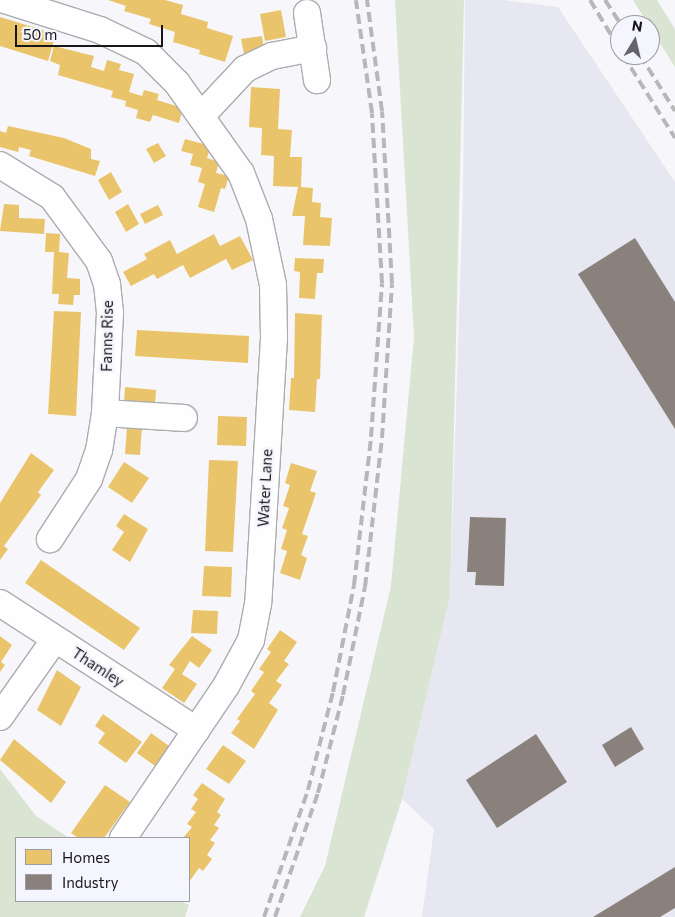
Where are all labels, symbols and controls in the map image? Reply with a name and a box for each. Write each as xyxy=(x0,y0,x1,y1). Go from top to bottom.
scale bar xyxy=(18,15,165,47)
north arrow xyxy=(610,15,660,65)
text: N xyxy=(631,16,644,35)
text: 50 m xyxy=(23,25,57,43)
street label: Fanns Rise xyxy=(97,300,117,372)
street label: Water Lane xyxy=(254,449,276,527)
street label: Thamley xyxy=(69,644,127,690)
legend xyxy=(15,837,190,902)
text: Homes xyxy=(62,848,110,866)
text: Industry xyxy=(62,873,119,891)

